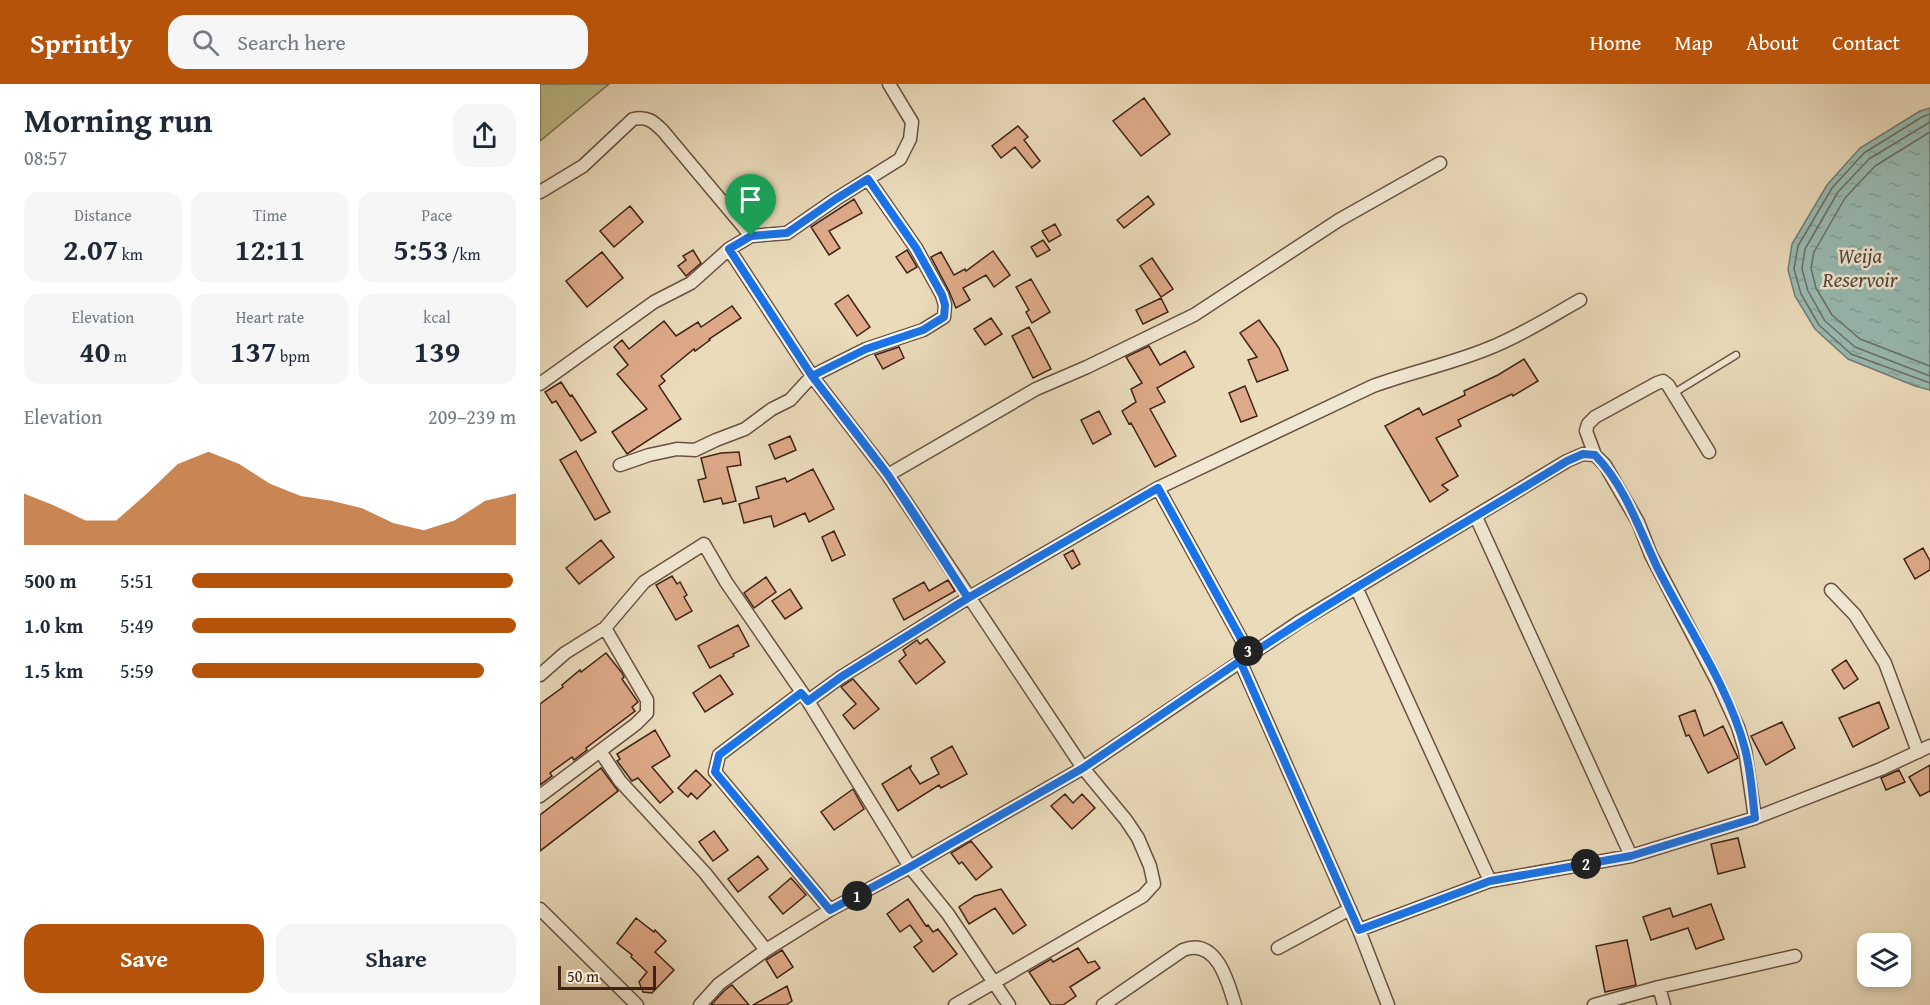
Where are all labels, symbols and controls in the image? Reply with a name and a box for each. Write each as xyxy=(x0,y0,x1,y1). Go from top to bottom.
search box xyxy=(168,15,588,69)
text: Sprintly xyxy=(30,22,132,63)
icon: search xyxy=(189,26,222,59)
text: Search here xyxy=(237,26,346,58)
text: Home xyxy=(1590,27,1641,58)
text: Map xyxy=(1674,27,1713,58)
text: About xyxy=(1746,27,1799,58)
text: Contact xyxy=(1832,27,1900,58)
text: Morning run xyxy=(24,96,213,144)
button: share xyxy=(453,104,516,167)
text: 08:57 xyxy=(24,143,67,172)
pin xyxy=(725,174,776,236)
icon: arrive xyxy=(734,183,767,216)
text: Distance xyxy=(74,203,132,227)
text: Time xyxy=(253,203,287,227)
text: Pace xyxy=(422,203,452,227)
text: 2.07 xyxy=(63,227,118,271)
text: 12:11 xyxy=(235,227,305,271)
text: 5:53 xyxy=(393,227,448,271)
water label: Weija Reservoir xyxy=(1821,240,1899,295)
text: km xyxy=(118,242,143,266)
text: /km xyxy=(448,242,481,266)
text: Elevation xyxy=(72,305,134,329)
text: Heart rate xyxy=(236,305,304,329)
text: kcal xyxy=(423,305,451,329)
text: 40 xyxy=(79,329,110,373)
text: 137 xyxy=(230,329,277,373)
text: 139 xyxy=(414,329,460,373)
text: m xyxy=(110,344,127,368)
text: bpm xyxy=(277,344,310,368)
text: Elevation xyxy=(24,402,102,431)
text: 209–239 m xyxy=(428,402,516,431)
text: 500 m xyxy=(24,566,77,595)
text: 5:51 xyxy=(120,566,154,595)
text: 1.0 km xyxy=(24,611,83,640)
text: 5:49 xyxy=(120,611,154,640)
pin: 3 xyxy=(1233,636,1263,666)
text: 3 xyxy=(1244,639,1252,663)
text: 1.5 km xyxy=(24,656,83,685)
text: 5:59 xyxy=(120,656,154,685)
pin: 2 xyxy=(1571,849,1601,879)
text: 2 xyxy=(1582,852,1590,876)
pin: 1 xyxy=(842,881,872,911)
text: 1 xyxy=(853,884,861,908)
button: Save xyxy=(24,924,264,993)
button: Share xyxy=(276,924,516,993)
map controls xyxy=(1857,933,1911,987)
button: layers xyxy=(1857,933,1911,987)
scale bar xyxy=(558,963,656,990)
text: 50 m xyxy=(567,964,599,988)

